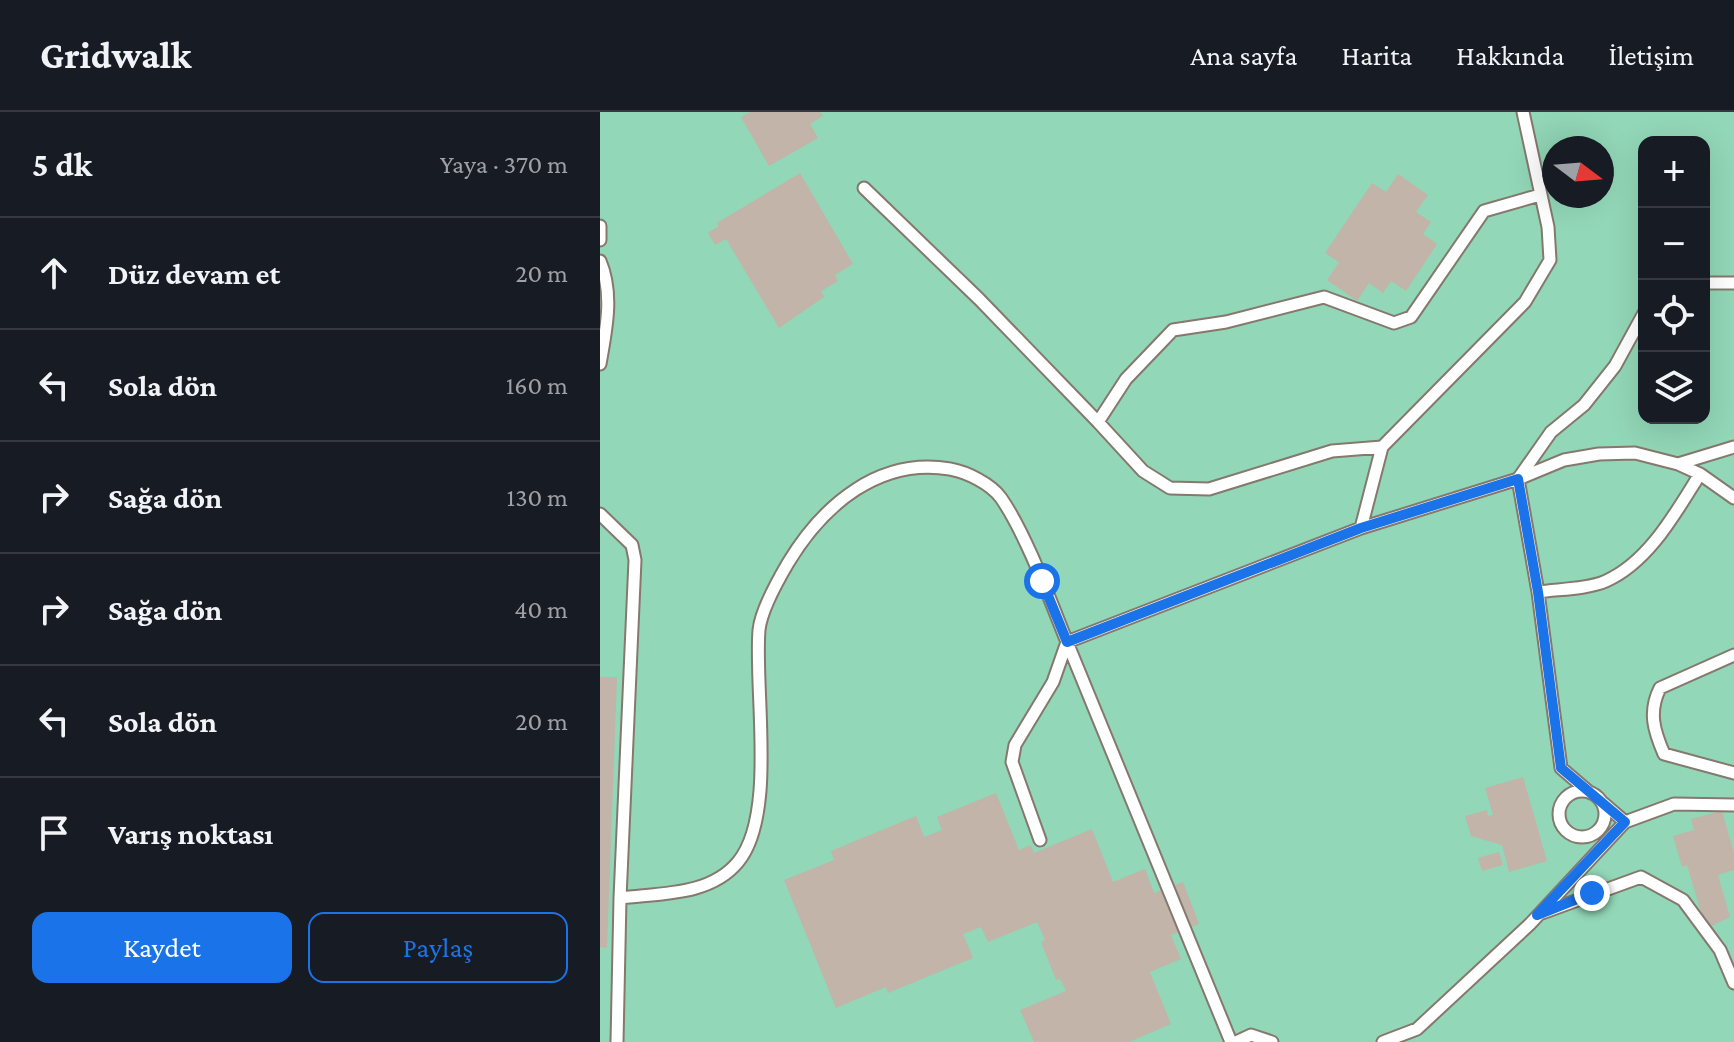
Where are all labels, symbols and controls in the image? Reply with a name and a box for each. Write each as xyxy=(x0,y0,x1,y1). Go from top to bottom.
text: Gridwalk xyxy=(40,34,192,76)
text: Ana sayfa xyxy=(1190,40,1298,71)
text: Harita xyxy=(1342,40,1412,71)
text: Hakkında xyxy=(1456,40,1564,71)
text: İletişim xyxy=(1608,40,1694,71)
north arrow xyxy=(1542,136,1614,208)
map controls xyxy=(1638,136,1710,424)
button: + xyxy=(1638,136,1710,208)
text: 5 dk xyxy=(32,146,92,183)
text: Yaya · 370 m xyxy=(440,150,568,179)
button: − xyxy=(1638,208,1710,280)
icon: ahead xyxy=(32,251,76,295)
text: Düz devam et xyxy=(108,257,280,290)
text: 20 m xyxy=(515,259,568,288)
button: locate xyxy=(1638,280,1710,352)
button: layers xyxy=(1638,352,1710,424)
icon: left xyxy=(32,363,76,407)
text: Sola dön xyxy=(108,369,217,402)
text: 160 m xyxy=(506,371,568,400)
icon: right xyxy=(32,475,76,519)
text: Sağa dön xyxy=(108,481,222,514)
text: 130 m xyxy=(507,483,568,512)
route start xyxy=(1024,563,1060,599)
icon: right xyxy=(32,587,76,631)
text: Sağa dön xyxy=(108,593,222,626)
text: 40 m xyxy=(514,595,568,624)
icon: left xyxy=(32,699,76,743)
text: Sola dön xyxy=(108,705,217,738)
text: 20 m xyxy=(515,707,568,736)
icon: arrive xyxy=(32,811,76,855)
text: Varış noktası xyxy=(108,817,273,850)
route end xyxy=(1574,875,1610,911)
button: Kaydet xyxy=(32,912,292,983)
button: Paylaş xyxy=(308,912,568,983)

